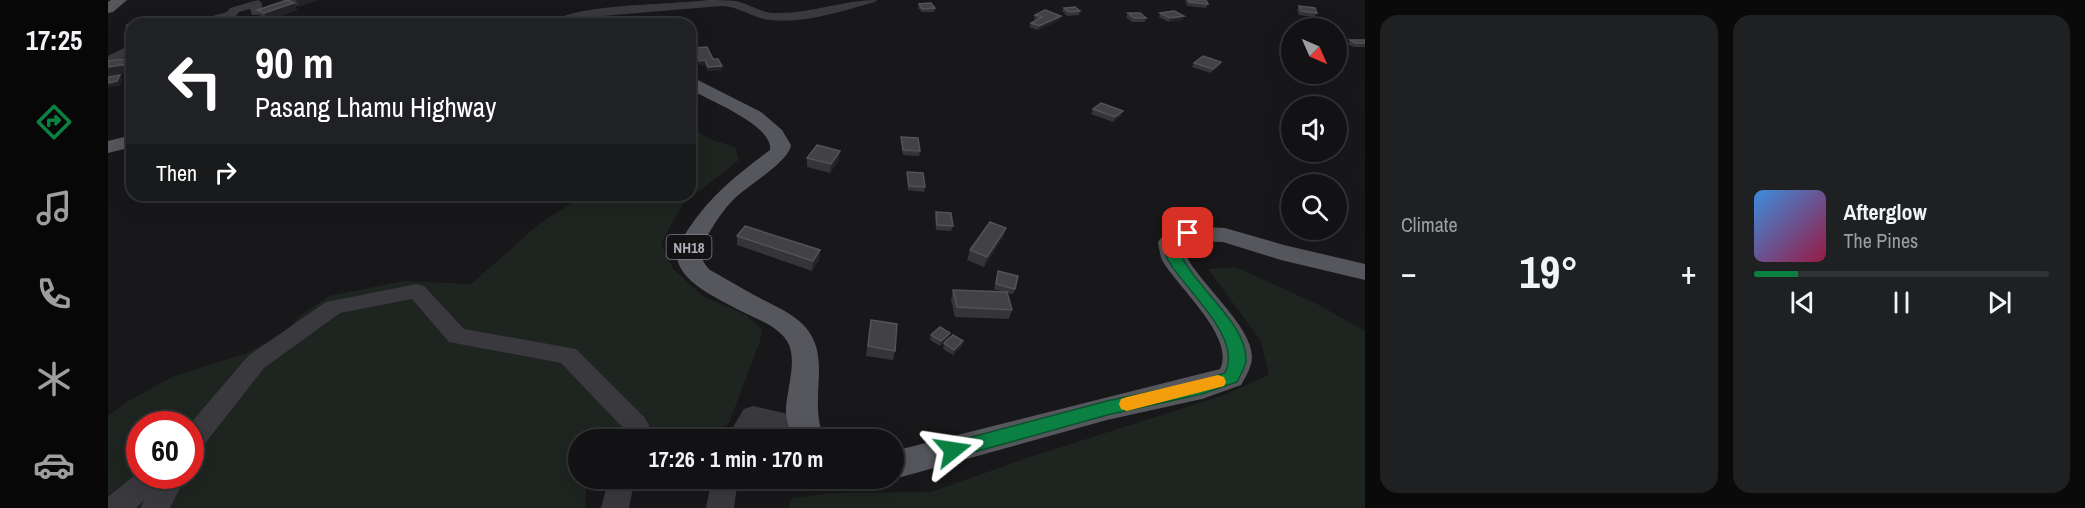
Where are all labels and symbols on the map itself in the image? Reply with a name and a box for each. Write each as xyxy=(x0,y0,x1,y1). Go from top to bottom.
north arrow xyxy=(1281,18,1347,84)
pin xyxy=(1162,207,1213,258)
road number: NH18 xyxy=(666,235,712,259)
speed limit sign: 60 xyxy=(126,411,204,489)
position arrow xyxy=(921,418,985,482)

